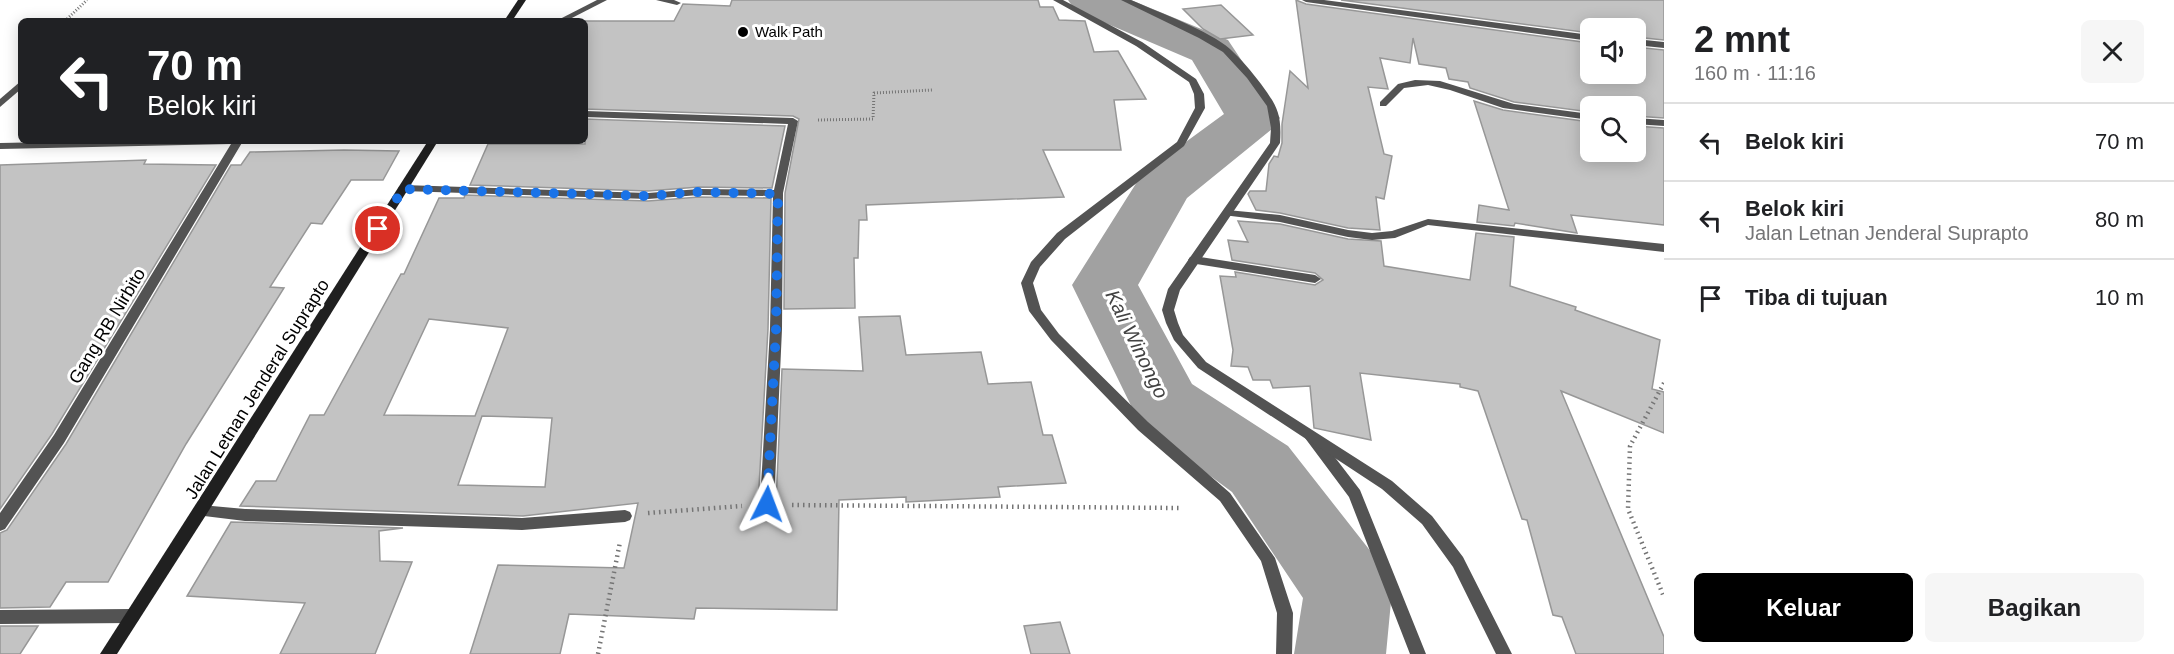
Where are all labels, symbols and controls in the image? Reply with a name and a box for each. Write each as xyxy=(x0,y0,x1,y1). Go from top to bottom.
map controls xyxy=(1580,18,1646,162)
button: sound xyxy=(1580,18,1646,84)
text: 2 mnt xyxy=(1694,19,1790,60)
button: close xyxy=(2081,20,2144,83)
place label: Walk Path xyxy=(755,23,823,40)
marker: Walk Path xyxy=(736,25,750,39)
icon: left xyxy=(48,42,126,120)
text: 70 m xyxy=(147,42,243,89)
text: 160 m · 11:16 xyxy=(1694,62,1816,84)
text: Belok kiri xyxy=(147,91,257,121)
button: search xyxy=(1580,96,1646,162)
icon: left xyxy=(1694,126,1727,159)
text: Belok kiri xyxy=(1745,129,1844,154)
text: 70 m xyxy=(2095,129,2144,154)
text: Belok kiri xyxy=(1745,196,1844,221)
pin xyxy=(352,203,403,254)
icon: left xyxy=(1694,204,1727,237)
text: 80 m xyxy=(2095,207,2144,232)
icon: arrive xyxy=(361,212,394,245)
text: Jalan Letnan Jenderal Suprapto xyxy=(1745,222,2029,244)
street label: Gang RB Nirbito xyxy=(65,265,149,387)
street label: Jalan Letnan Jenderal Suprapto xyxy=(181,275,333,503)
icon: arrive xyxy=(1694,282,1727,315)
text: Tiba di tujuan xyxy=(1745,285,1888,310)
text: 10 m xyxy=(2095,285,2144,310)
water label: Kali Winongo xyxy=(1101,286,1173,402)
position arrow xyxy=(735,472,799,536)
button: Keluar xyxy=(1694,573,1913,642)
button: Bagikan xyxy=(1925,573,2144,642)

